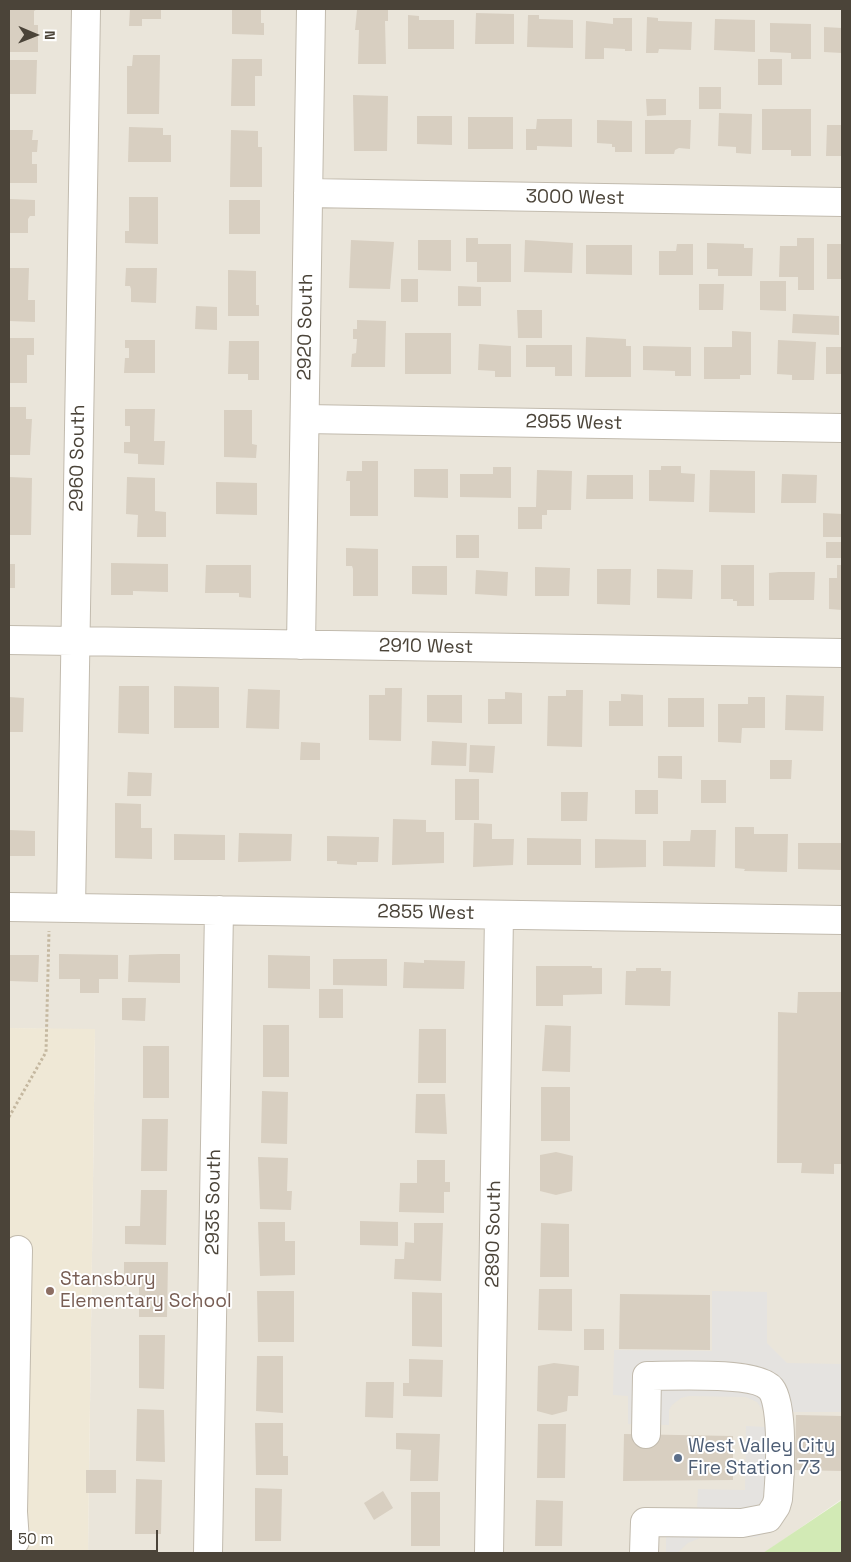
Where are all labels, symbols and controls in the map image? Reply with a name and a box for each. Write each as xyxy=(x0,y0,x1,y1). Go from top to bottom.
north arrow xyxy=(10,10,60,60)
text: N xyxy=(41,30,59,40)
street label: 3000 West xyxy=(525,186,625,210)
street label: 2920 South xyxy=(294,273,318,381)
street label: 2960 South xyxy=(66,404,90,512)
street label: 2955 West xyxy=(525,411,623,435)
street label: 2910 West xyxy=(379,635,473,659)
street label: 2855 West xyxy=(377,901,475,925)
street label: 2935 South xyxy=(202,1149,226,1255)
street label: 2890 South xyxy=(482,1180,506,1288)
place label: Stansbury Elementary School xyxy=(60,1269,232,1313)
marker: Stansbury Elementary School xyxy=(44,1285,56,1297)
place label: West Valley City Fire Station 73 xyxy=(688,1436,835,1480)
marker: West Valley City Fire Station 73 xyxy=(672,1452,684,1464)
scale bar xyxy=(12,1520,160,1552)
text: 50 m xyxy=(18,1529,53,1548)

